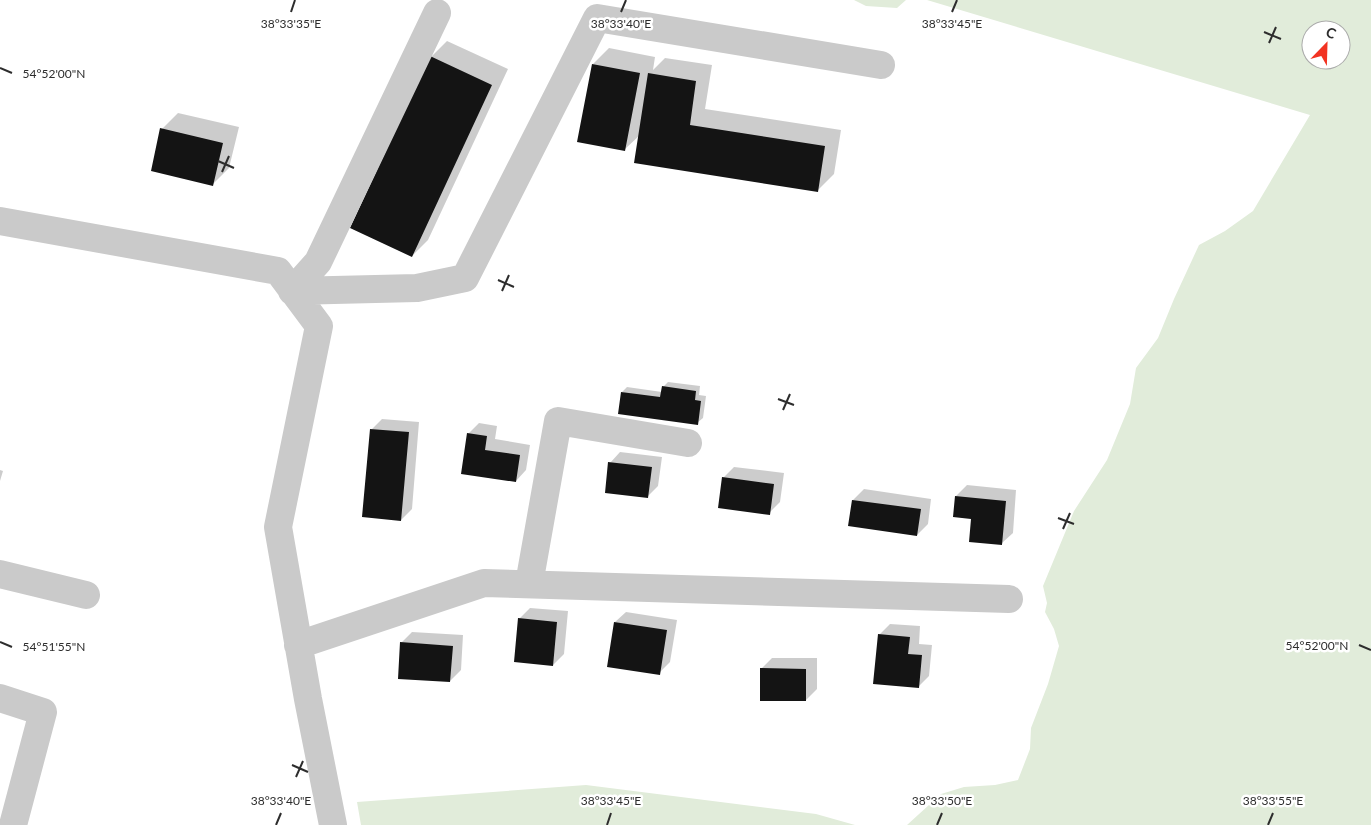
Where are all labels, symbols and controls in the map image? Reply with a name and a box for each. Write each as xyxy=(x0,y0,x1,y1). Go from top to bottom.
text: 38°33'35"E xyxy=(261,16,321,31)
text: 38°33'40"E xyxy=(591,16,651,31)
text: 38°33'45"E xyxy=(922,16,982,31)
north arrow xyxy=(1301,20,1351,70)
text: С xyxy=(1324,23,1340,42)
text: 54°52'00"N xyxy=(23,66,85,81)
text: 54°52'00"N xyxy=(1286,638,1348,653)
text: 54°51'55"N xyxy=(23,639,85,654)
text: 38°33'40"E xyxy=(251,793,311,808)
text: 38°33'45"E xyxy=(581,793,641,808)
text: 38°33'50"E xyxy=(912,793,972,808)
text: 38°33'55"E xyxy=(1243,793,1303,808)

